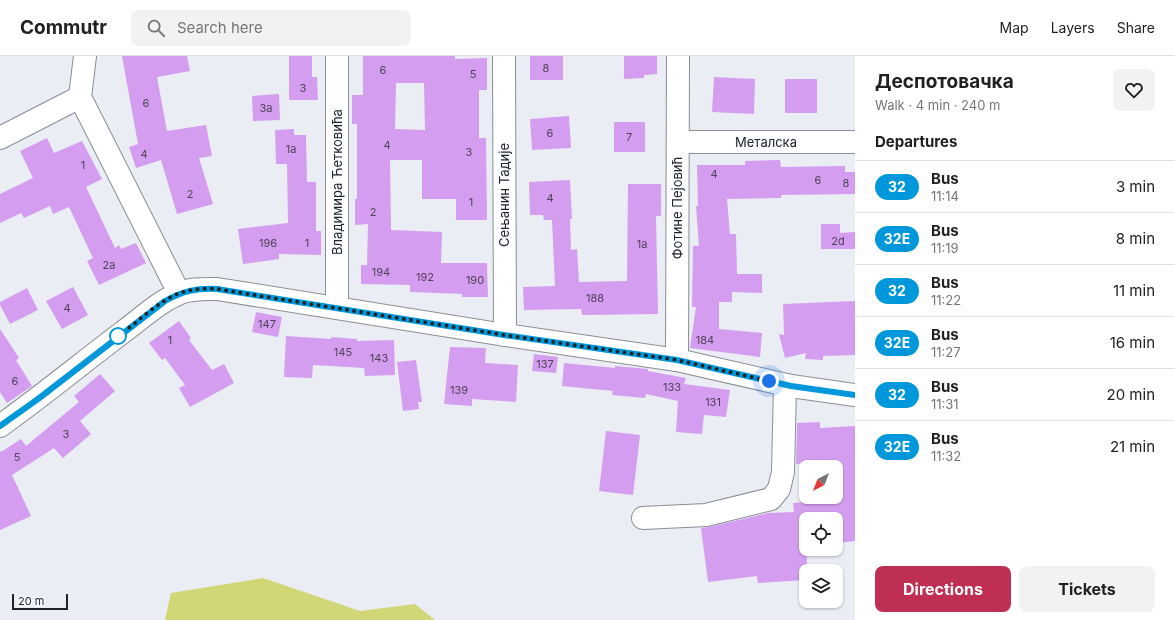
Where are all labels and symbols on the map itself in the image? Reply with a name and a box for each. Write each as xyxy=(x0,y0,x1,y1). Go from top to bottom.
house number: 8 xyxy=(543,61,550,75)
house number: 6 xyxy=(380,63,387,77)
house number: 5 xyxy=(470,67,477,81)
house number: 3 xyxy=(300,81,307,95)
house number: 6 xyxy=(143,96,150,110)
house number: 3a xyxy=(260,101,272,115)
street label: Владимира Ћетковића xyxy=(329,109,345,255)
house number: 6 xyxy=(547,126,554,140)
house number: 7 xyxy=(626,130,632,144)
street label: Металска xyxy=(735,134,797,150)
house number: 4 xyxy=(383,138,391,152)
house number: 1a xyxy=(286,142,296,156)
street label: Сењанин Тадије xyxy=(496,143,512,247)
house number: 3 xyxy=(466,145,473,159)
house number: 4 xyxy=(140,147,148,161)
street label: Фотине Пејовић xyxy=(669,157,685,259)
house number: 1 xyxy=(81,158,85,172)
house number: 4 xyxy=(710,167,718,181)
house number: 6 xyxy=(815,173,822,187)
house number: 8 xyxy=(843,176,850,190)
house number: 2 xyxy=(187,187,193,201)
house number: 4 xyxy=(546,191,554,205)
house number: 1 xyxy=(469,195,473,209)
house number: 2 xyxy=(370,205,376,219)
house number: 2d xyxy=(831,234,845,248)
house number: 196 xyxy=(259,236,277,250)
house number: 1 xyxy=(305,236,309,250)
house number: 1a xyxy=(637,237,647,251)
house number: 2a xyxy=(103,258,115,272)
house number: 194 xyxy=(372,265,390,279)
house number: 192 xyxy=(416,270,434,284)
house number: 190 xyxy=(466,273,484,287)
house number: 188 xyxy=(586,291,604,305)
house number: 4 xyxy=(63,301,71,315)
house number: 147 xyxy=(258,317,276,331)
unlabelled marker xyxy=(109,327,127,345)
house number: 1 xyxy=(168,333,172,347)
house number: 184 xyxy=(696,333,714,347)
house number: 145 xyxy=(334,345,352,359)
house number: 143 xyxy=(370,351,388,365)
house number: 137 xyxy=(536,357,554,371)
your location xyxy=(759,371,779,391)
house number: 6 xyxy=(12,374,19,388)
house number: 133 xyxy=(663,380,681,394)
house number: 139 xyxy=(450,383,468,397)
house number: 131 xyxy=(705,395,721,409)
house number: 3 xyxy=(63,427,70,441)
house number: 5 xyxy=(14,450,21,464)
north arrow xyxy=(799,460,843,504)
scale bar xyxy=(12,592,68,611)

